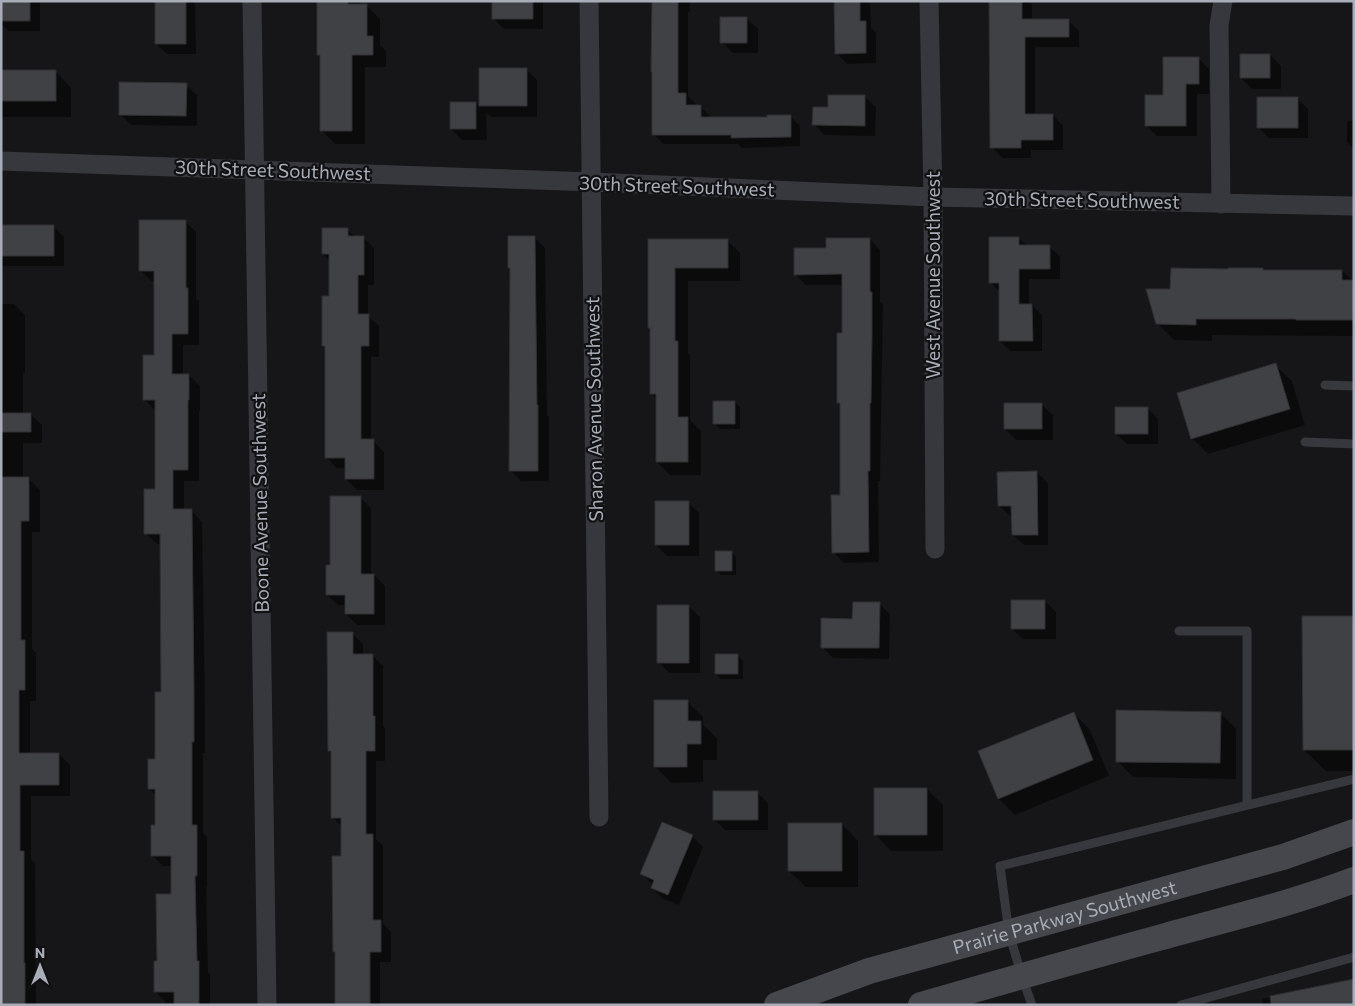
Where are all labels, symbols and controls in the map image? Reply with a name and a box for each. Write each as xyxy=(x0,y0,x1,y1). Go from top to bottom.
street label: 30th Street Southwest xyxy=(175,155,371,184)
street label: 30th Street Southwest xyxy=(579,171,775,200)
street label: West Avenue Southwest xyxy=(921,171,944,379)
street label: 30th Street Southwest xyxy=(984,186,1180,213)
street label: Sharon Avenue Southwest xyxy=(580,296,607,522)
street label: Boone Avenue Southwest xyxy=(246,393,273,613)
street label: Prairie Parkway Southwest xyxy=(950,875,1179,958)
north arrow xyxy=(15,941,65,991)
text: N xyxy=(35,944,45,961)

